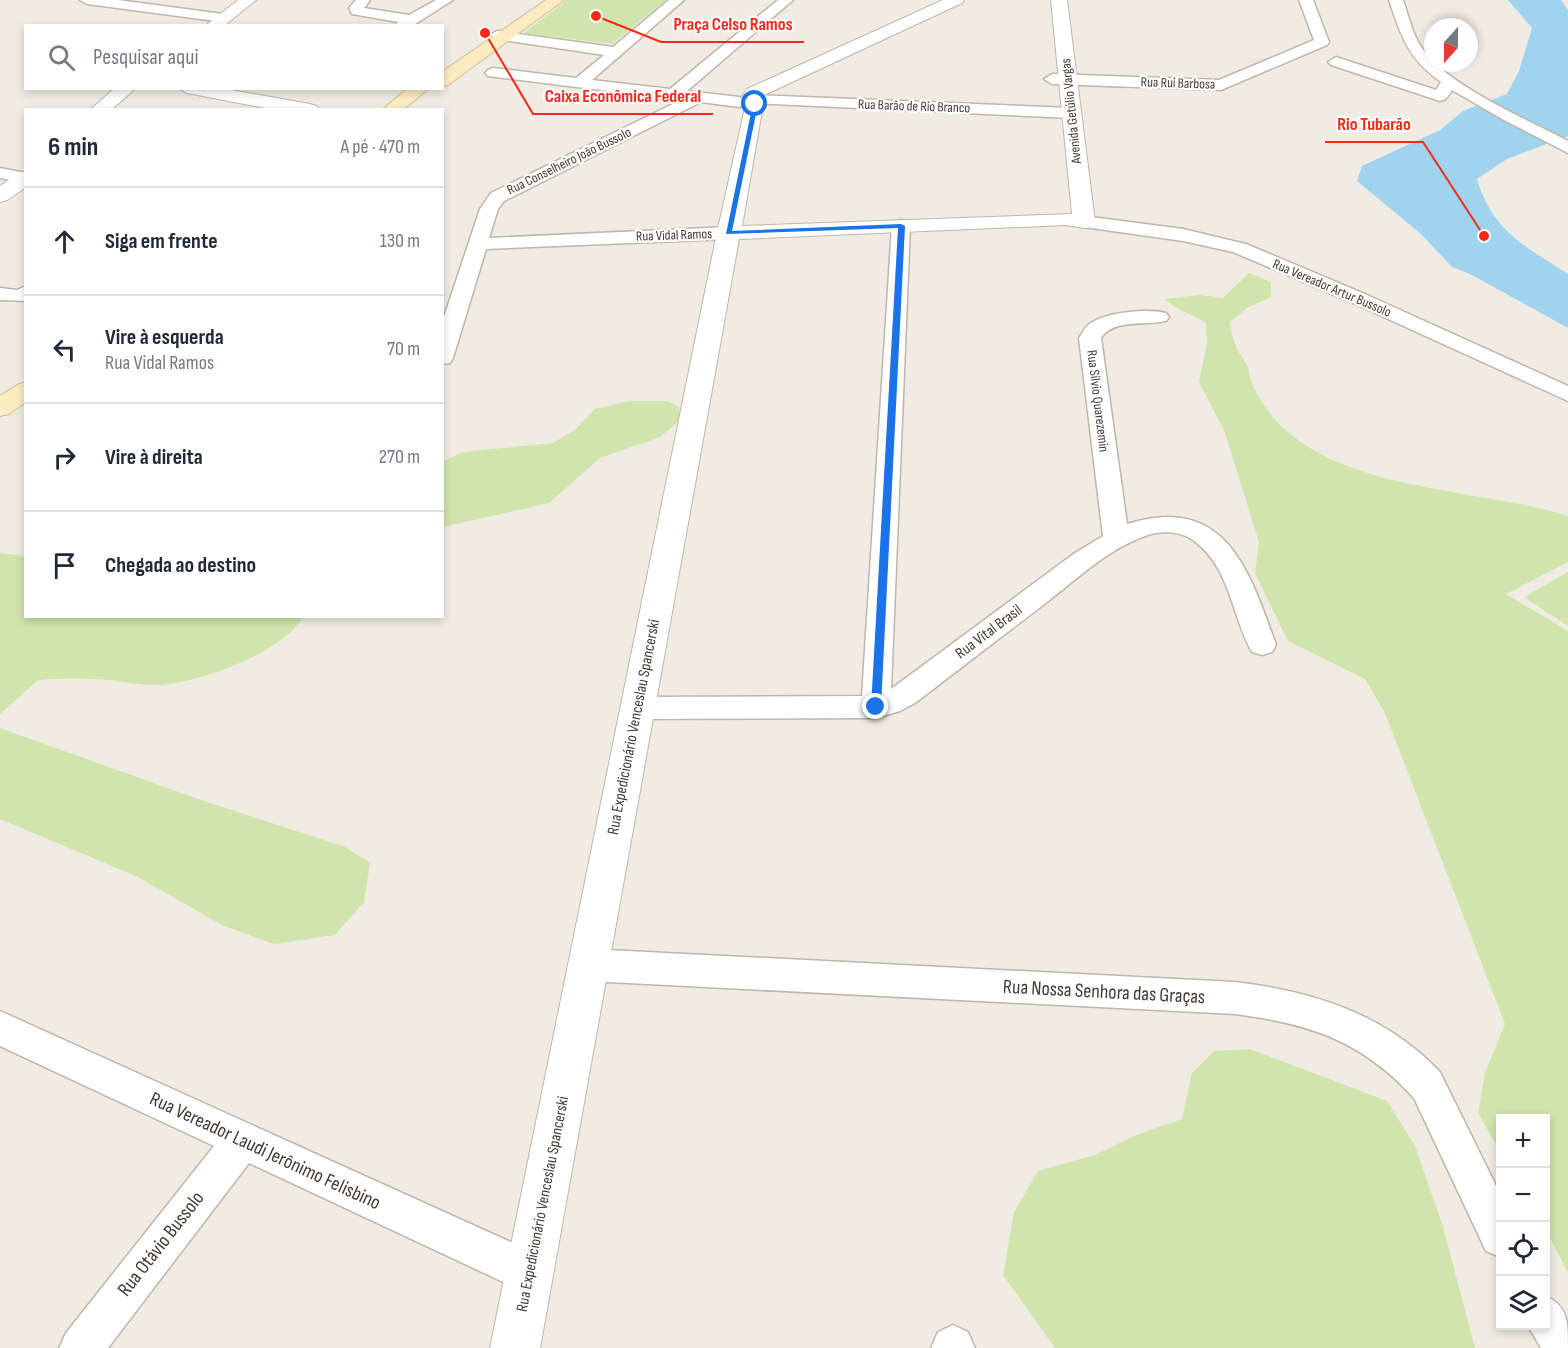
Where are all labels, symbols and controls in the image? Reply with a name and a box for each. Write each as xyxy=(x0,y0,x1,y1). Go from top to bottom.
callout: Praça Celso Ramos xyxy=(661,6,804,42)
text: Praça Celso Ramos xyxy=(673,14,793,35)
north arrow xyxy=(1424,18,1478,72)
search box xyxy=(24,24,444,90)
icon: search xyxy=(45,41,78,74)
text: Pesquisar aqui xyxy=(93,44,198,71)
street label: Avenida Getúlio Vargas xyxy=(1057,58,1085,165)
street label: Rua Rui Barbosa xyxy=(1140,73,1216,93)
callout: Caixa Econômica Federal xyxy=(533,78,713,114)
text: Caixa Econômica Federal xyxy=(545,86,701,107)
route start xyxy=(741,90,767,116)
street label: Rua Barão de Rio Branco xyxy=(858,96,971,116)
callout: Rio Tubarão xyxy=(1325,106,1423,142)
text: Rio Tubarão xyxy=(1337,114,1411,135)
street label: Rua Conselheiro João Bussolo xyxy=(504,123,634,198)
text: 6 min xyxy=(48,132,98,163)
text: A pé · 470 m xyxy=(341,135,420,159)
icon: ahead xyxy=(48,225,81,258)
street label: Rua Vidal Ramos xyxy=(636,225,712,245)
text: Siga em frente xyxy=(105,228,218,255)
text: 130 m xyxy=(380,229,420,253)
street label: Rua Vereador Artur Bussolo xyxy=(1270,255,1394,321)
text: Vire à esquerda xyxy=(105,324,224,351)
icon: left xyxy=(48,333,81,366)
text: 70 m xyxy=(387,337,420,361)
street label: Rua Sílvio Quarezemin xyxy=(1083,349,1113,453)
text: Rua Vidal Ramos xyxy=(105,351,214,375)
icon: right xyxy=(48,441,81,474)
text: Vire à direita xyxy=(105,444,203,471)
text: 270 m xyxy=(379,445,420,469)
icon: arrive xyxy=(48,549,81,582)
text: Chegada ao destino xyxy=(105,552,256,579)
street label: Rua Vital Brasil xyxy=(952,601,1026,663)
street label: Rua Expedicionário Venceslau Spancerski xyxy=(604,618,664,836)
route end xyxy=(862,693,888,719)
street label: Rua Nossa Senhora das Graças xyxy=(1002,975,1206,1009)
street label: Rua Vereador Laudi Jerônimo Felisbino xyxy=(146,1087,384,1215)
street label: Rua Expedicionário Venceslau Spancerski xyxy=(513,1095,573,1313)
map controls xyxy=(1496,1114,1550,1330)
button: + xyxy=(1496,1114,1550,1168)
button: − xyxy=(1496,1168,1550,1222)
street label: Rua Otávio Bussolo xyxy=(113,1187,209,1301)
button: locate xyxy=(1496,1222,1550,1276)
button: layers xyxy=(1496,1276,1550,1330)

